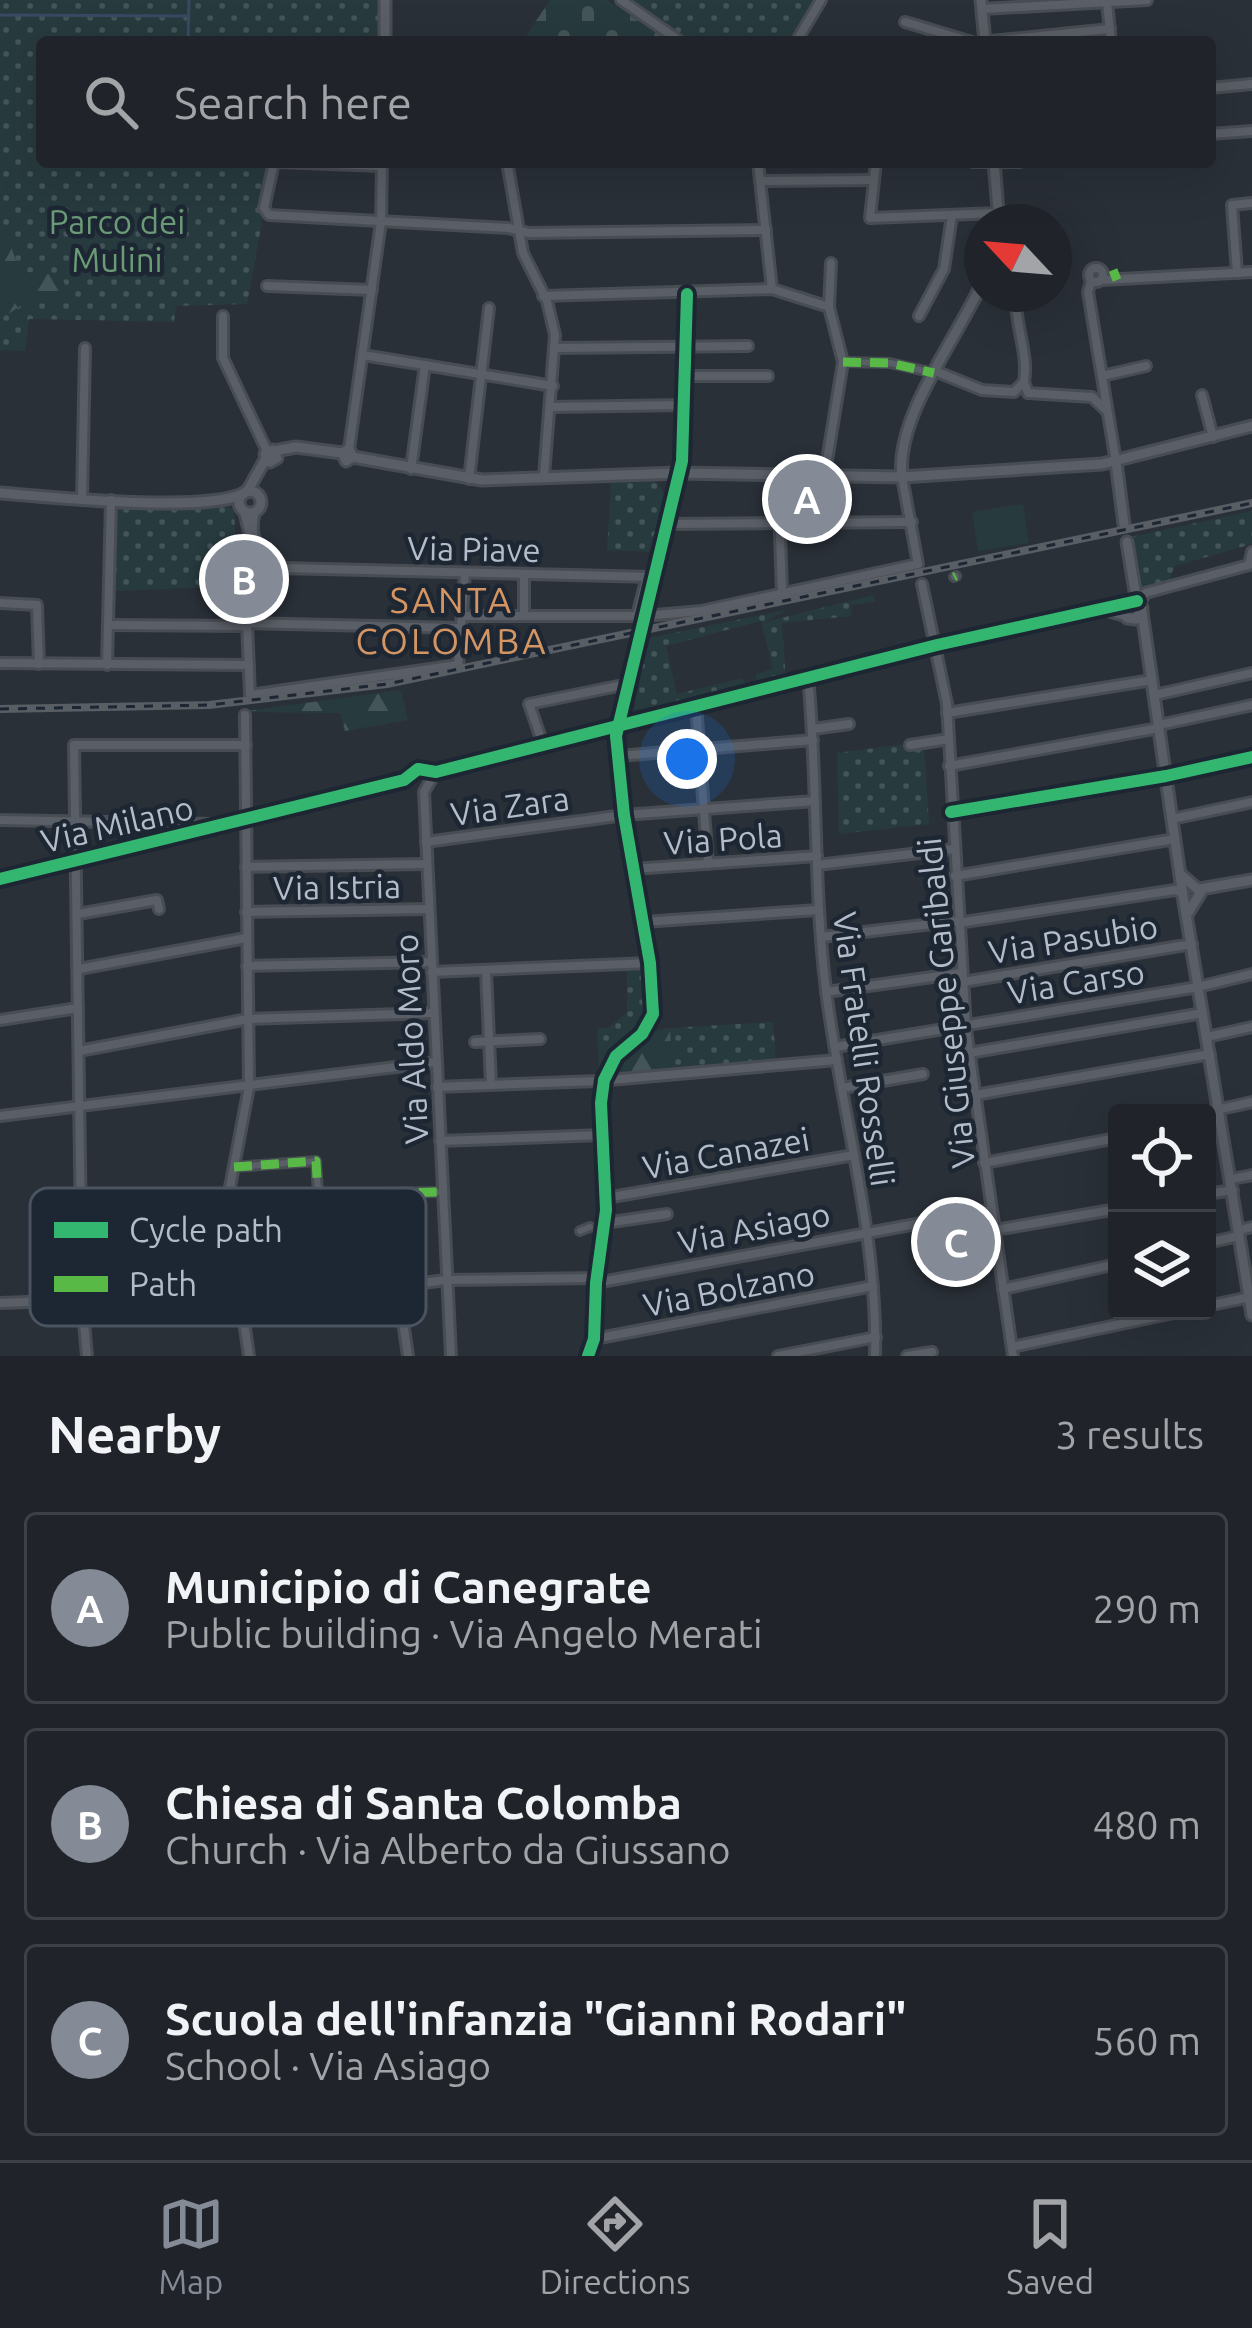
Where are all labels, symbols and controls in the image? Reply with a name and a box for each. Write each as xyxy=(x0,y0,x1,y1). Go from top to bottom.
search box xyxy=(36,36,1216,168)
icon: search xyxy=(78,69,144,135)
text: Search here xyxy=(174,77,412,128)
park label: Parco dei Mulini xyxy=(49,203,185,278)
north arrow xyxy=(964,204,1072,312)
pin: A xyxy=(768,454,846,544)
street label: Via Piave xyxy=(407,529,541,568)
pin: B xyxy=(205,534,283,624)
district label: SANTA COLOMBA xyxy=(355,579,549,661)
your location xyxy=(657,729,717,789)
street label: Via Zara xyxy=(448,779,572,832)
street label: Via Milano xyxy=(37,788,197,859)
street label: Via Pola xyxy=(662,816,784,861)
street label: Via Giuseppe Garibaldi xyxy=(910,836,981,1170)
street label: Via Istria xyxy=(273,867,401,906)
street label: Via Pasubio xyxy=(986,907,1160,970)
street label: Via Fratelli Rosselli xyxy=(827,909,902,1189)
street label: Via Aldo Moro xyxy=(387,933,434,1145)
street label: Via Carso xyxy=(1005,952,1147,1011)
map controls xyxy=(1108,1104,1216,1320)
button: locate xyxy=(1108,1104,1216,1212)
street label: Via Canazei xyxy=(640,1120,812,1185)
legend xyxy=(30,1188,426,1326)
street label: Via Asiago xyxy=(675,1195,833,1260)
pin: C xyxy=(917,1197,995,1287)
text: Cycle path xyxy=(129,1211,283,1248)
button: layers xyxy=(1108,1212,1216,1320)
street label: Via Bolzano xyxy=(640,1254,818,1323)
text: Path xyxy=(129,1265,197,1302)
text: Nearby xyxy=(48,1405,221,1463)
text: 3 results xyxy=(1055,1413,1204,1456)
text: Municipio di Canegrate xyxy=(165,1561,652,1612)
text: A xyxy=(76,1587,104,1630)
text: 290 m xyxy=(1092,1587,1201,1630)
text: Public building · Via Angelo Merati xyxy=(165,1612,762,1655)
text: Chiesa di Santa Colomba xyxy=(165,1777,682,1828)
text: B xyxy=(77,1803,103,1846)
text: 480 m xyxy=(1092,1803,1201,1846)
text: Church · Via Alberto da Giussano xyxy=(165,1828,731,1871)
text: Scuola dell'infanzia "Gianni Rodari" xyxy=(165,1993,906,2044)
text: C xyxy=(78,2019,102,2062)
text: 560 m xyxy=(1092,2019,1201,2062)
text: School · Via Asiago xyxy=(165,2044,491,2087)
tab: Map xyxy=(158,2191,224,2300)
tab: Directions xyxy=(540,2191,690,2300)
tab: Saved xyxy=(1006,2191,1094,2300)

